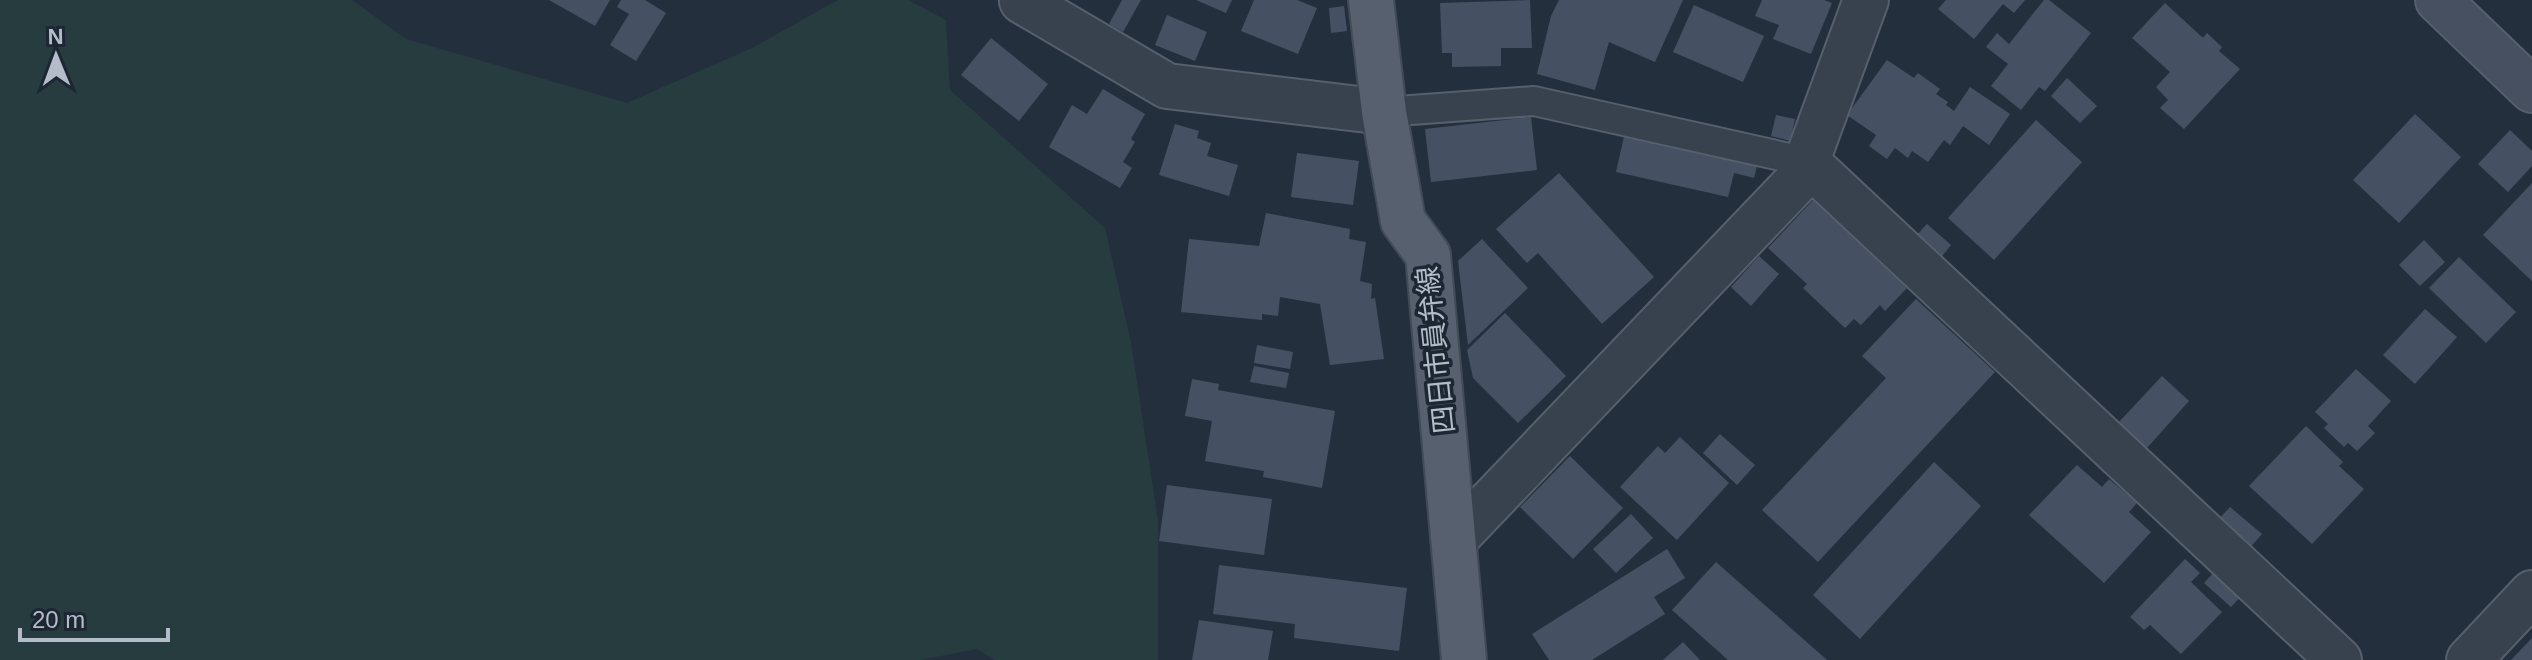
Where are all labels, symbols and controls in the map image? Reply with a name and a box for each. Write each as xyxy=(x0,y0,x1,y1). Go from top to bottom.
north arrow xyxy=(16,16,96,96)
text: N xyxy=(47,24,64,49)
street label: 四日市員弁線 xyxy=(1412,265,1460,435)
scale bar xyxy=(20,592,168,642)
text: 20 m xyxy=(32,606,85,633)

